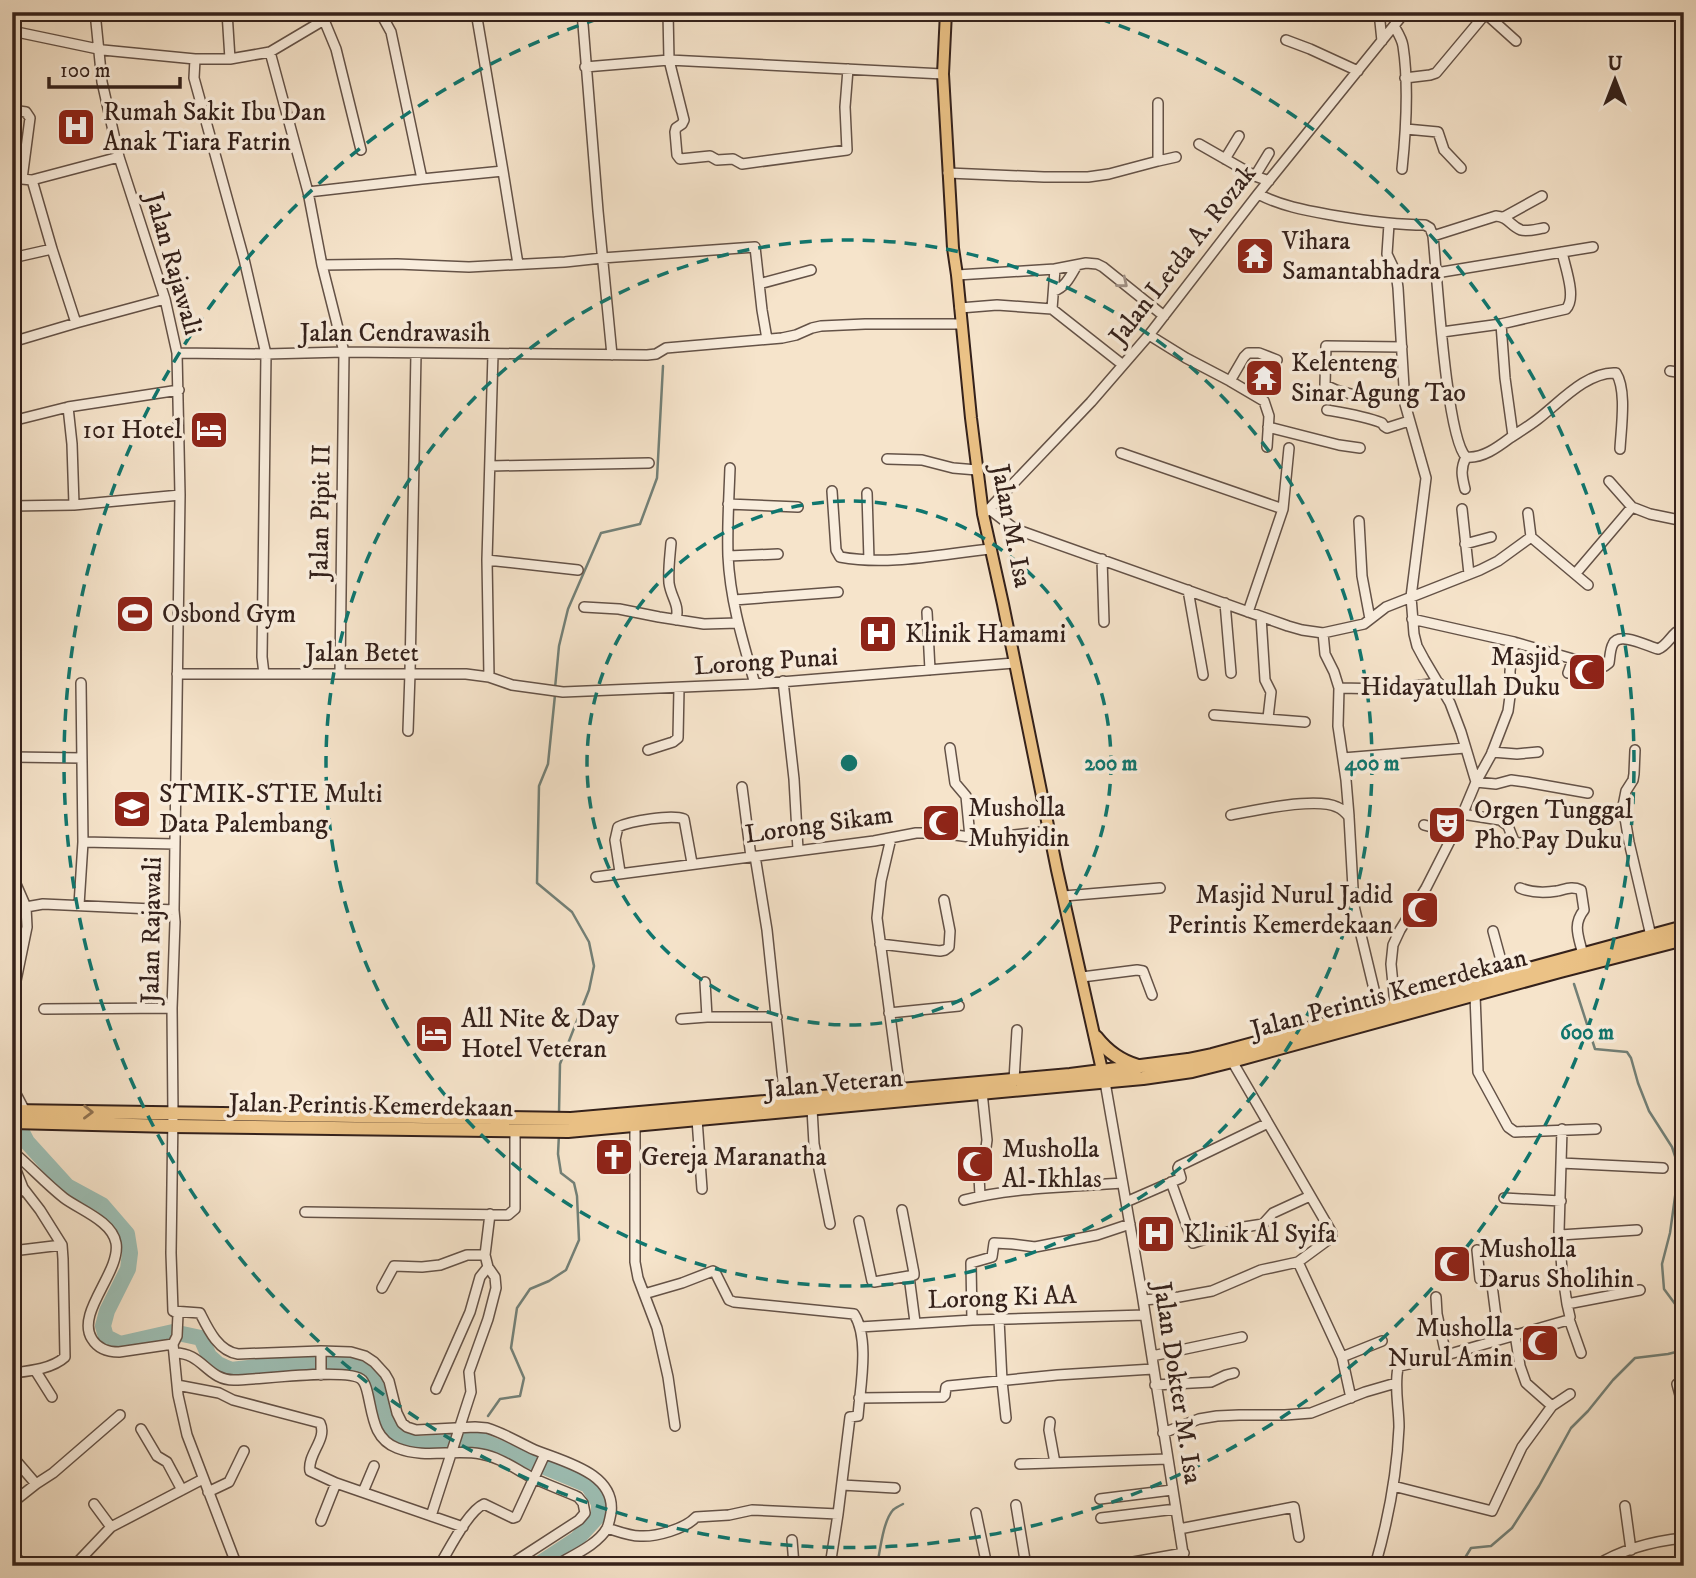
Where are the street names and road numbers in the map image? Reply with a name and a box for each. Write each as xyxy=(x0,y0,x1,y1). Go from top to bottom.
street label: Jalan Letda A. Rozak xyxy=(1101,158,1264,353)
street label: Jalan Rajawali xyxy=(136,187,209,339)
street label: Jalan Cendrawasih xyxy=(298,317,491,350)
street label: Jalan Pipit II xyxy=(303,444,339,582)
street label: Jalan M. Isa xyxy=(983,460,1039,590)
street label: Jalan Betet xyxy=(303,637,419,670)
street label: Lorong Punai xyxy=(693,641,839,683)
street label: Lorong Sikam xyxy=(743,798,895,852)
street label: Jalan Rajawali xyxy=(134,856,170,1006)
street label: Jalan Perintis Kemerdekaan xyxy=(1245,941,1531,1047)
street label: Jalan Veteran xyxy=(762,1062,905,1107)
street label: Jalan Perintis Kemerdekaan xyxy=(227,1087,514,1125)
street label: Jalan Dokter M. Isa xyxy=(1144,1278,1209,1486)
street label: Lorong Ki AA xyxy=(927,1279,1078,1317)

